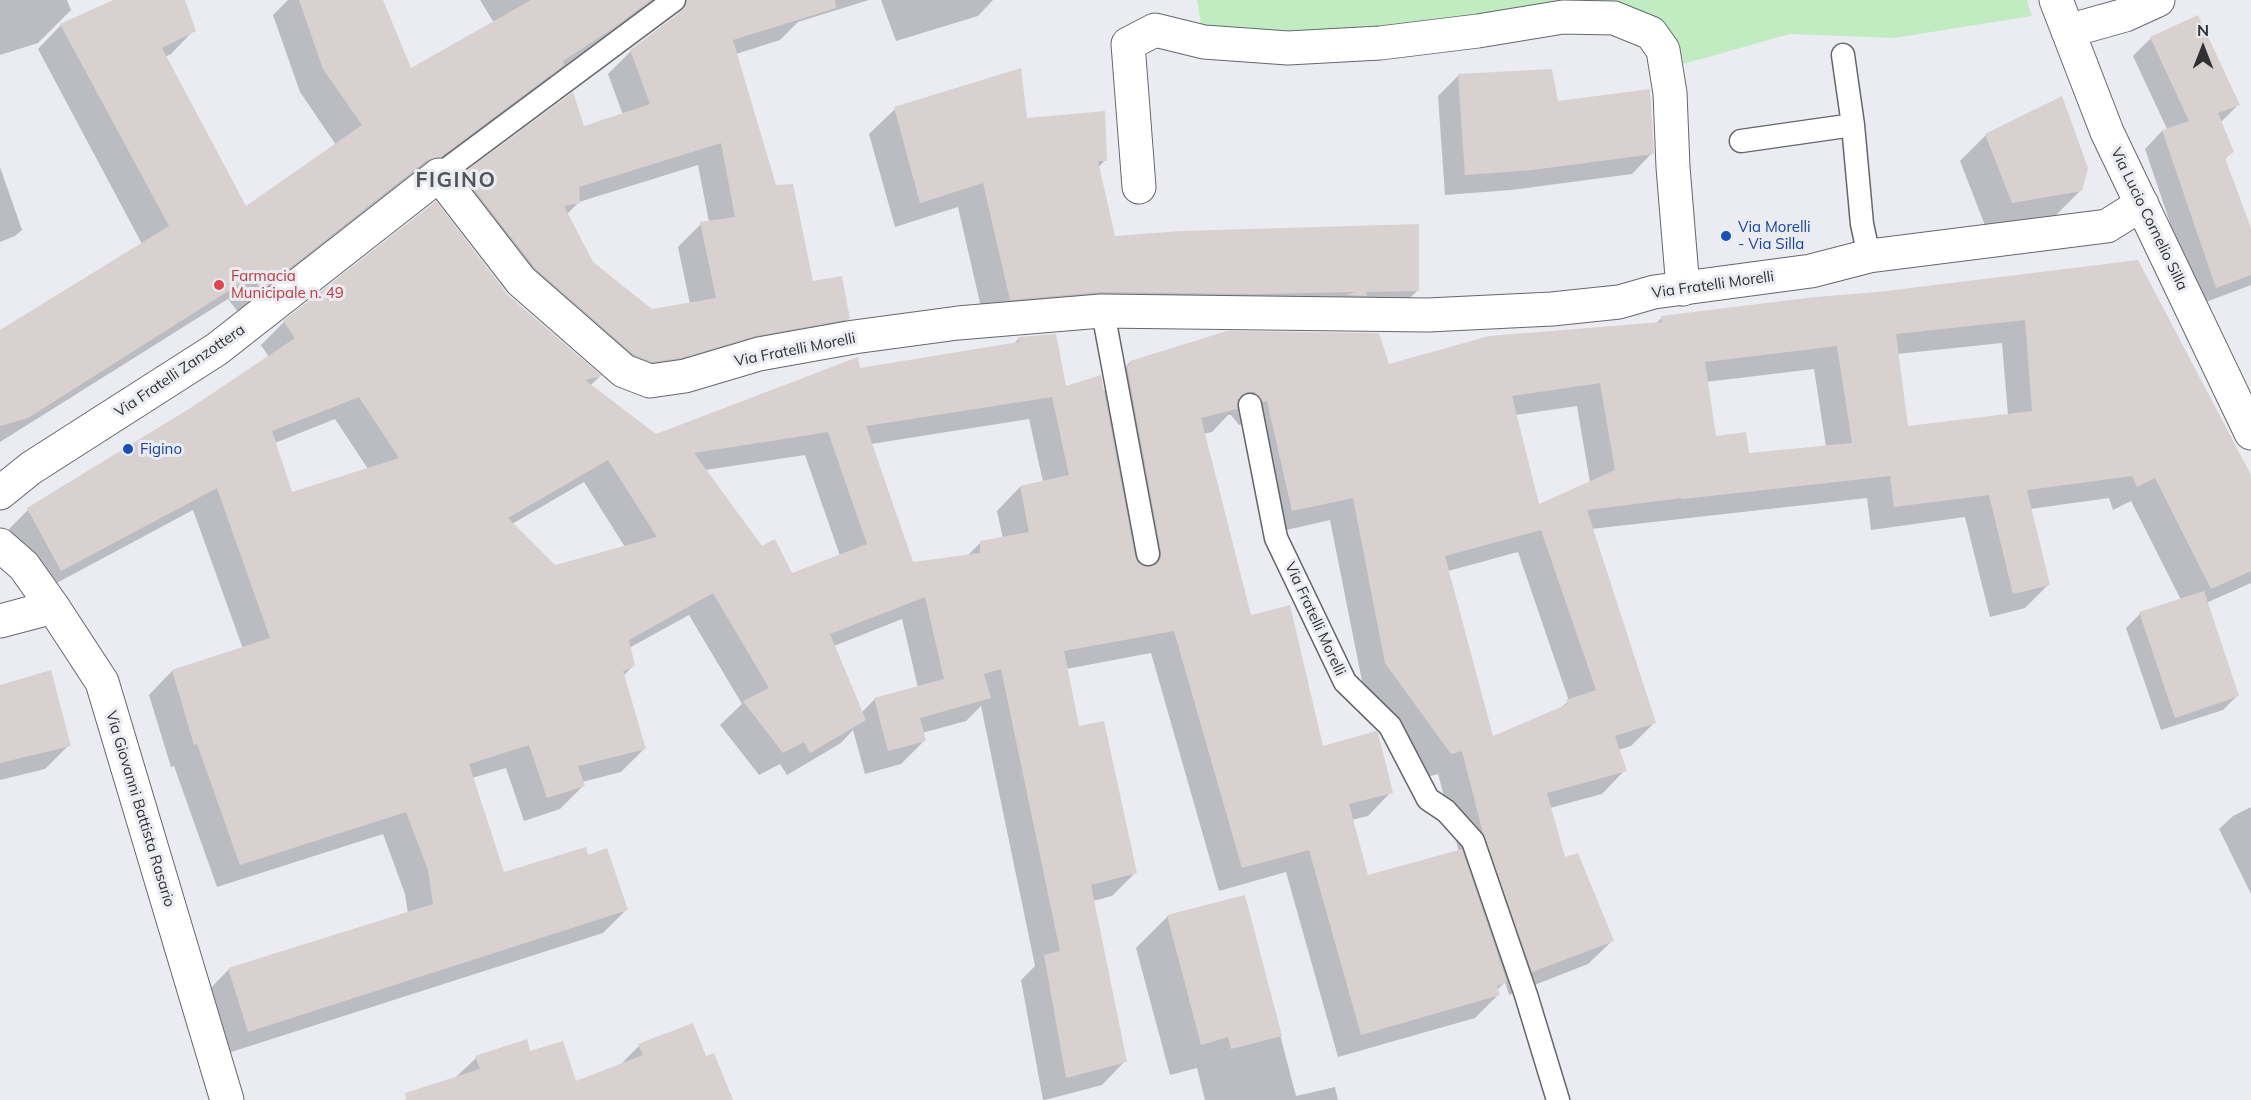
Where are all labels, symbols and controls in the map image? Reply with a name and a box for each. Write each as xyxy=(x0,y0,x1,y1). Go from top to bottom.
north arrow xyxy=(2173,18,2233,78)
text: N xyxy=(2197,20,2209,40)
street label: Via Lucio Cornelio Silla xyxy=(2107,145,2191,293)
district label: FIGINO xyxy=(416,168,496,194)
place label: Via Morelli - Via Silla xyxy=(1738,218,1811,253)
marker: Via Morelli - Via Silla xyxy=(1719,229,1733,243)
place label: Farmacia Municipale n. 49 xyxy=(231,267,344,302)
street label: Via Fratelli Morelli xyxy=(1651,268,1775,302)
marker: Farmacia Municipale n. 49 xyxy=(212,278,226,292)
street label: Via Fratelli Zanzottera xyxy=(112,321,248,421)
street label: Via Fratelli Morelli xyxy=(733,329,857,371)
place label: Figino xyxy=(140,440,182,458)
marker: Figino xyxy=(121,442,135,456)
street label: Via Fratelli Morelli xyxy=(1281,559,1349,679)
street label: Via Giovanni Battista Rasario xyxy=(102,709,178,909)

